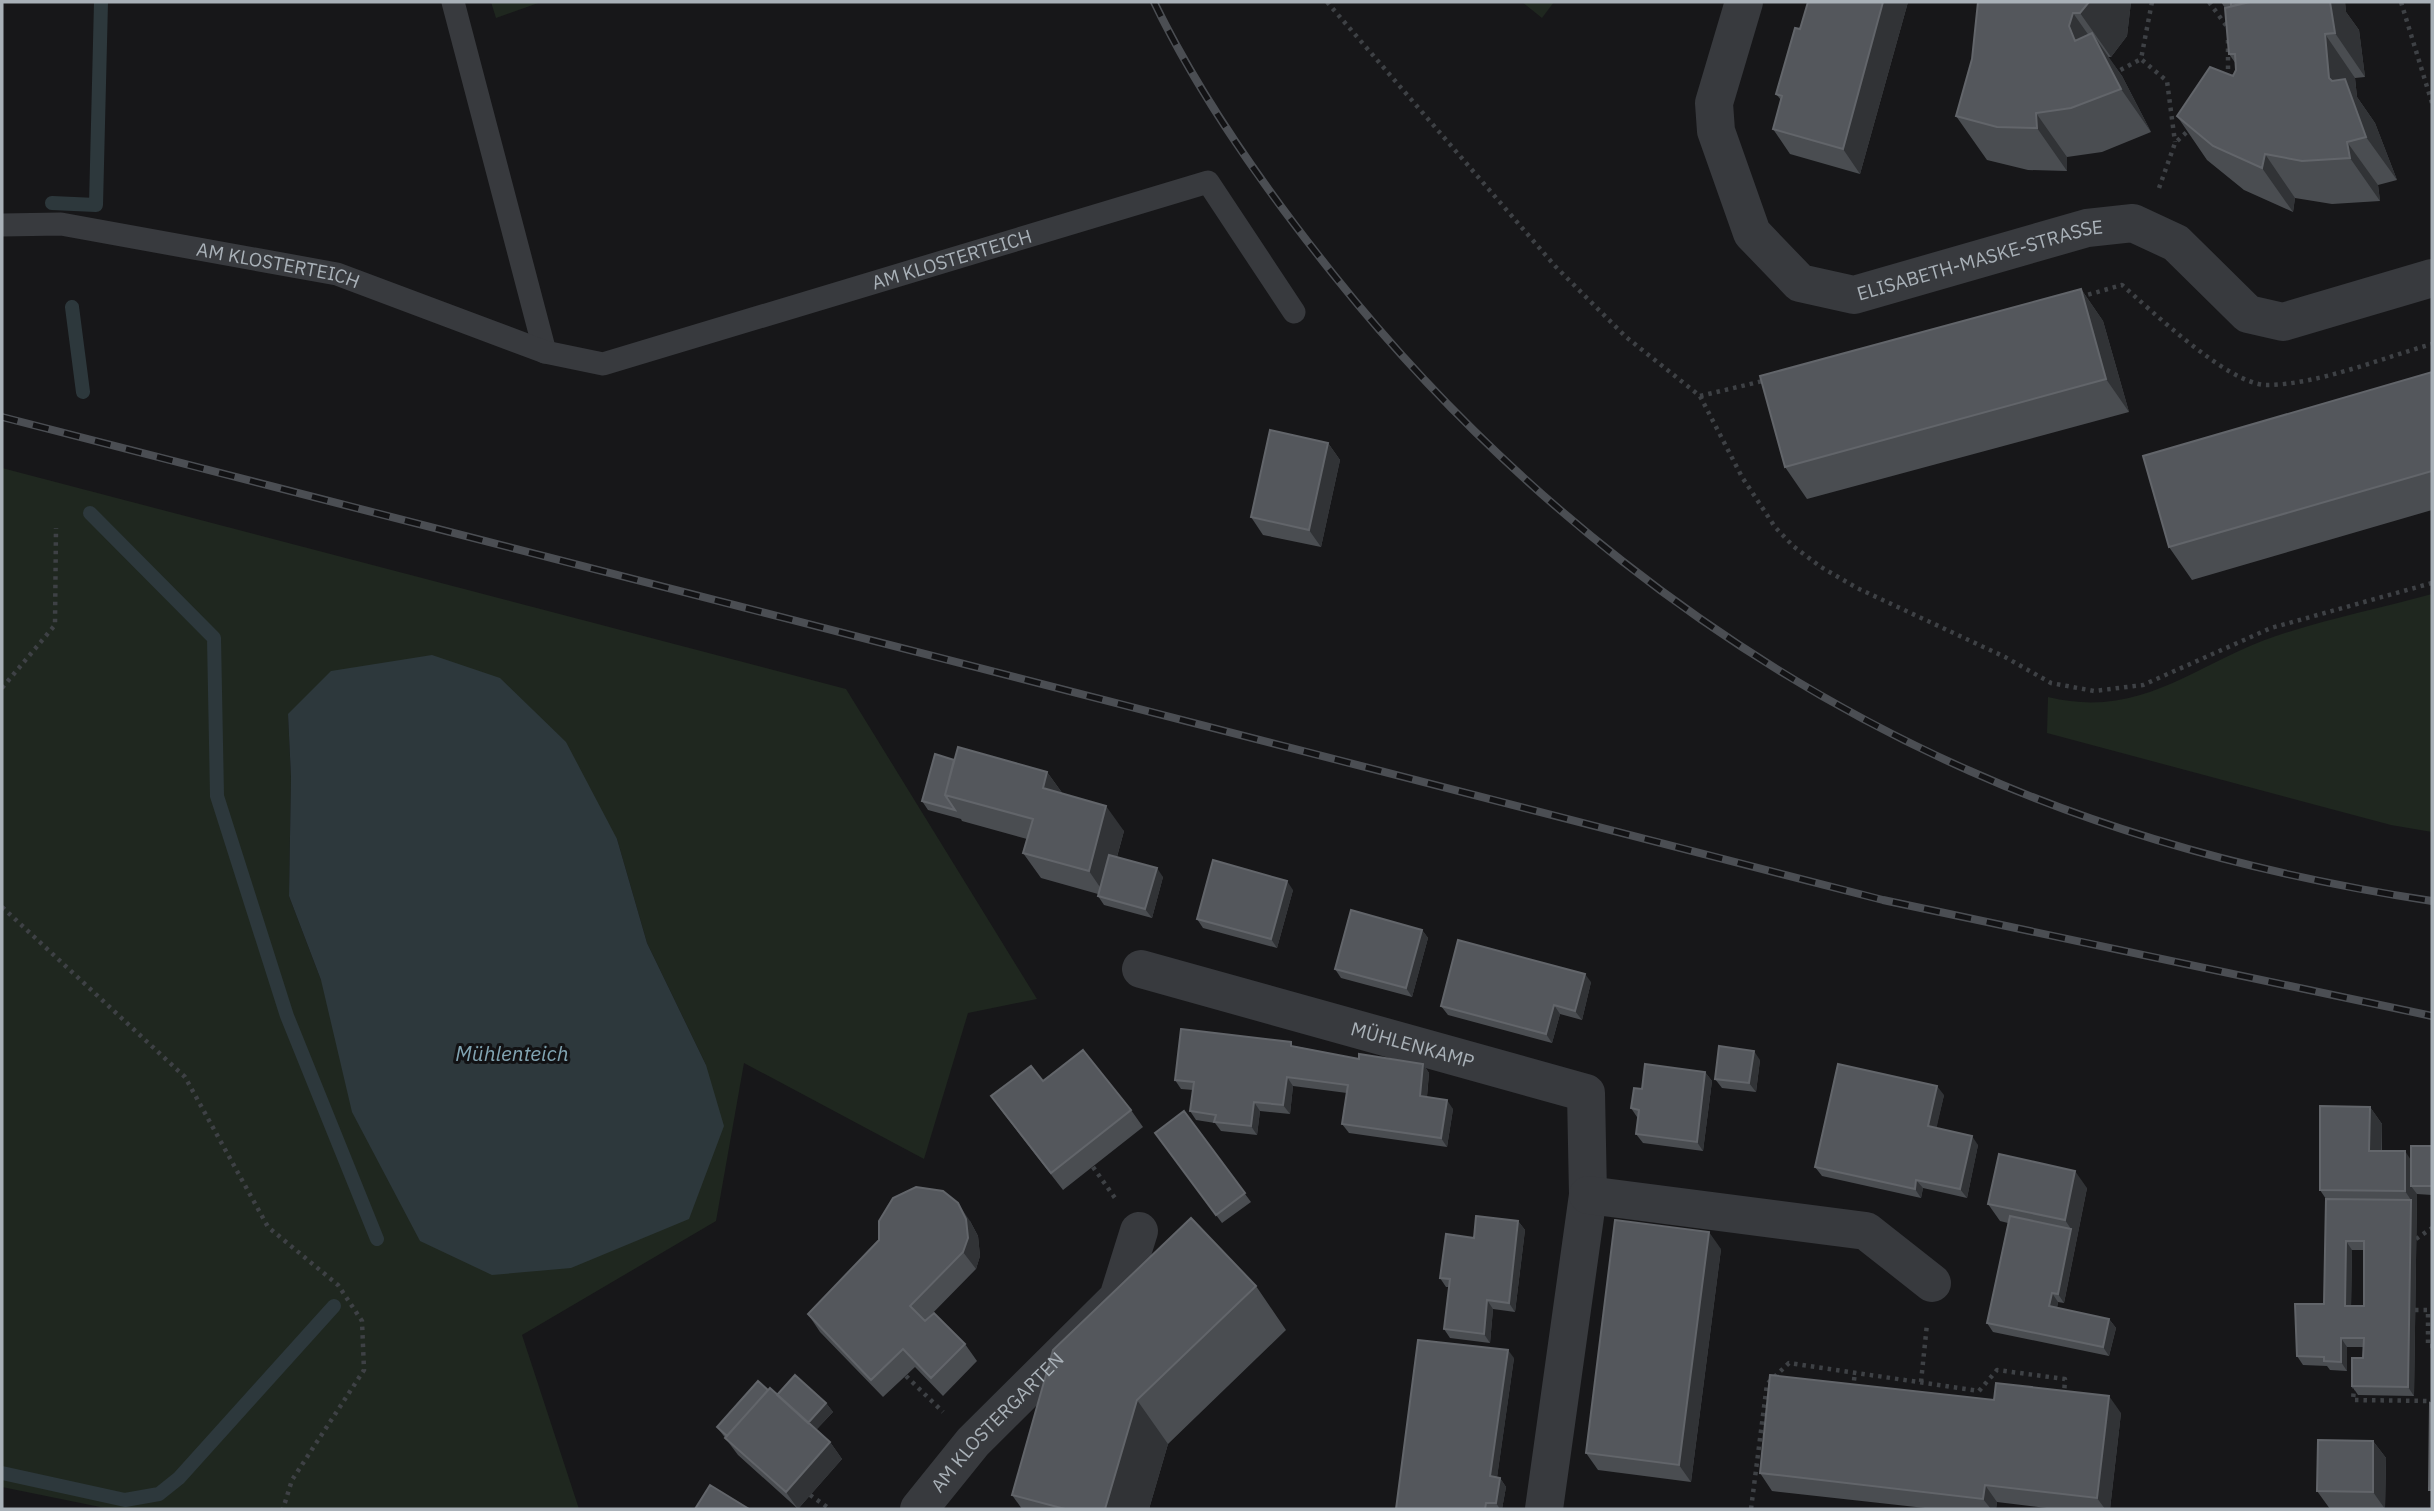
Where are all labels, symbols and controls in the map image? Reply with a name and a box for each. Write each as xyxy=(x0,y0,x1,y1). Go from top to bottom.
street label: ELISABETH-MASKE-STRASSE xyxy=(1854,214,2104,306)
street label: AM KLOSTERTEICH xyxy=(869,224,1035,294)
street label: AM KLOSTERTEICH xyxy=(195,237,363,293)
street label: MÜHLENKAMP xyxy=(1348,1016,1477,1073)
water label: Mühlenteich xyxy=(455,1039,569,1067)
street label: AM KLOSTERGARTEN xyxy=(925,1347,1069,1497)

